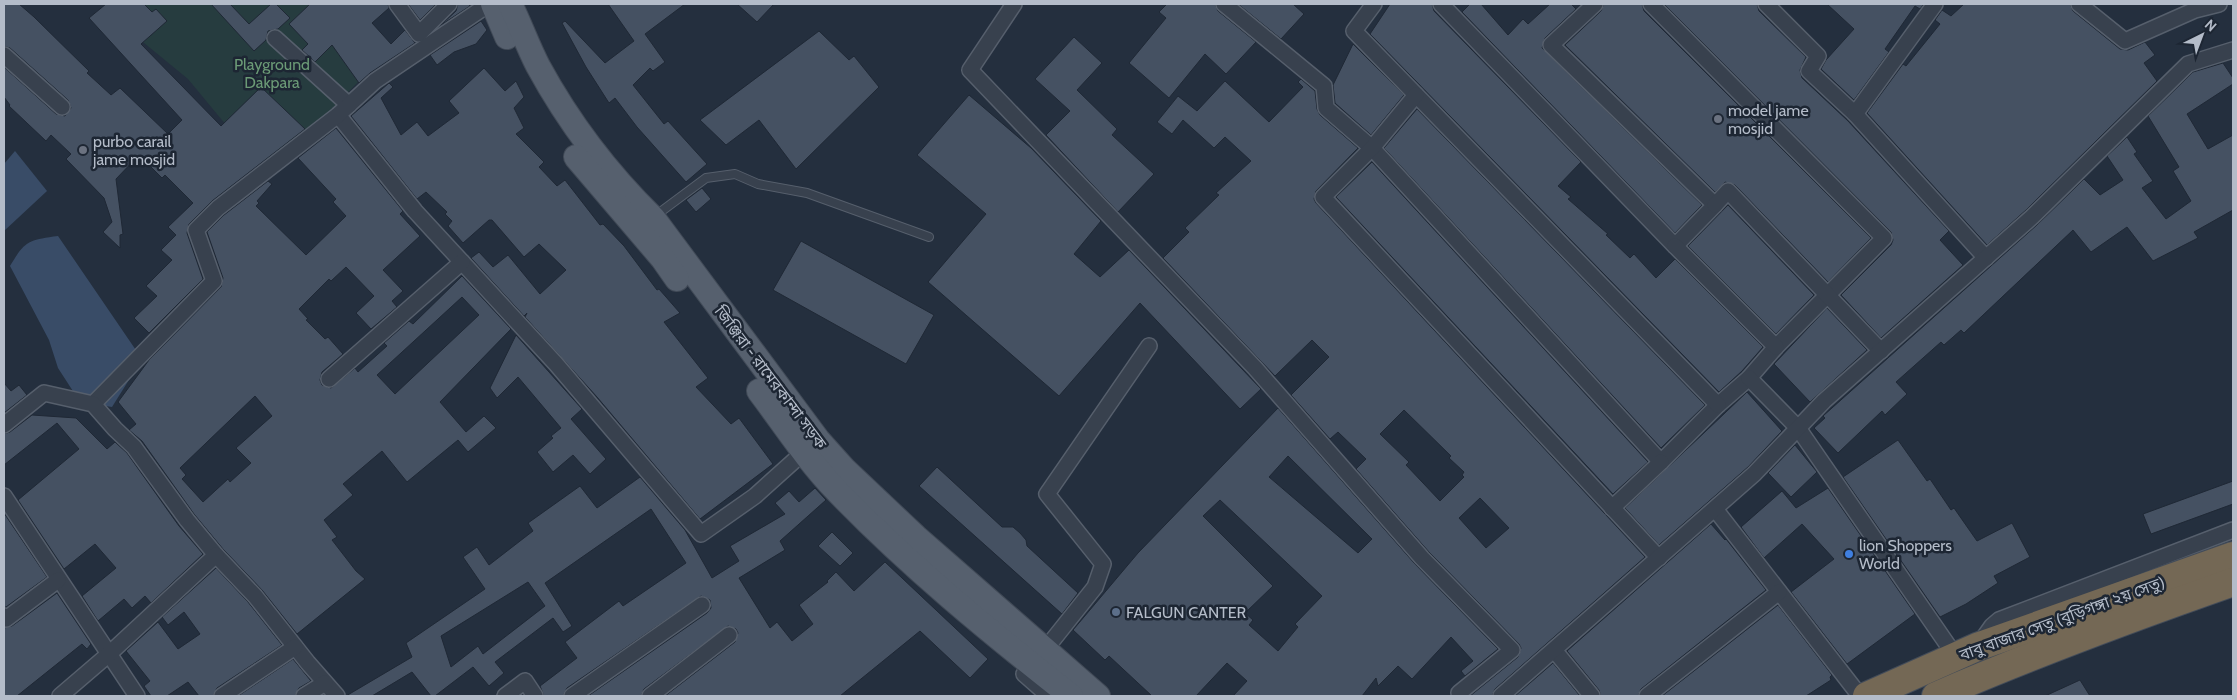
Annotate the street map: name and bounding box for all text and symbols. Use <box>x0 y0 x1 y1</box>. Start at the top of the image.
north arrow <box>2177 10 2227 60</box>
text: N <box>2201 15 2220 35</box>
park label: Playground Dakpara <box>234 55 310 92</box>
place label: model jame mosjid <box>1728 101 1809 138</box>
marker: model jame mosjid <box>1712 113 1724 125</box>
place label: purbo carail jame mosjid <box>92 132 175 169</box>
marker: purbo carail jame mosjid <box>77 144 89 156</box>
street label: জিঞ্জিরা - রামেরকান্দা সড়ক <box>710 301 831 453</box>
place label: lion Shoppers World <box>1859 536 1952 573</box>
marker: lion Shoppers World <box>1843 548 1855 560</box>
street label: বাবু বাজার সেতু (বুড়িগঙ্গা ২য় সেতু) <box>1956 572 2167 665</box>
place label: FALGUN CANTER <box>1126 603 1247 622</box>
marker: FALGUN CANTER <box>1110 606 1122 618</box>

